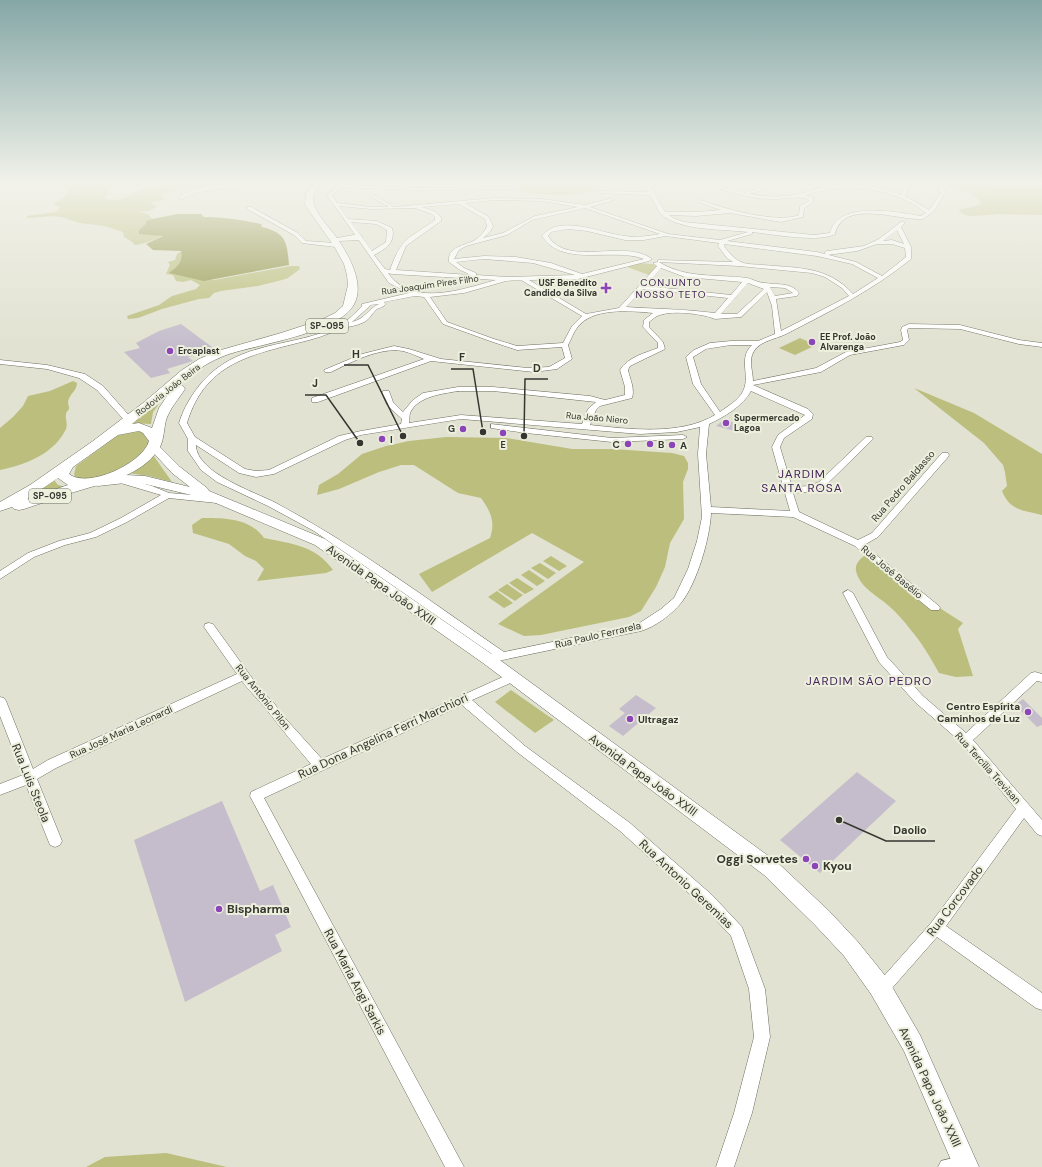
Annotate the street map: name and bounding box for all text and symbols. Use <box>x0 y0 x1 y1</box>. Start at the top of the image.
street label: Rua Joaquim Pires Filho <box>381 272 479 298</box>
district label: CONJUNTO NOSSO TETO <box>636 276 706 301</box>
place label: USF Benedito Candido da Silva <box>524 277 598 299</box>
marker: USF Benedito Candido da Silva <box>600 282 612 294</box>
road number: SP-095 <box>306 319 348 333</box>
place label: EE Prof. João Alvarenga <box>820 331 876 353</box>
marker: EE Prof. João Alvarenga <box>807 337 817 347</box>
callout: H <box>344 342 368 365</box>
place label: Ercaplast <box>178 345 220 357</box>
marker: Ercaplast <box>165 346 175 356</box>
callout: F <box>451 346 473 369</box>
text: H <box>352 347 360 361</box>
text: F <box>459 350 465 364</box>
callout: D <box>525 356 548 379</box>
street label: Rodovia João Beira <box>133 361 203 419</box>
text: D <box>533 361 541 375</box>
callout: J <box>305 372 326 395</box>
text: J <box>312 376 318 390</box>
street label: Rua João Niero <box>565 409 629 427</box>
place label: Supermercado Lagoa <box>734 412 800 434</box>
marker: Supermercado Lagoa <box>721 418 731 428</box>
place label: G <box>448 423 455 435</box>
marker: G <box>458 424 468 434</box>
marker: E <box>498 428 508 438</box>
place label: I <box>390 433 393 446</box>
marker: I <box>377 434 387 444</box>
place label: C <box>613 438 620 451</box>
place label: B <box>658 438 664 451</box>
place label: E <box>500 439 506 451</box>
marker: C <box>623 439 633 449</box>
marker: B <box>645 439 655 449</box>
place label: A <box>680 439 687 452</box>
marker: A <box>667 440 677 450</box>
street label: Rua Pedro Baldasso <box>868 447 938 524</box>
district label: JARDIM SANTA ROSA <box>761 466 843 496</box>
road number: SP-095 <box>29 489 71 503</box>
street label: Avenida Papa João XXIII <box>323 541 439 629</box>
street label: Rua José Basélio <box>858 542 926 602</box>
street label: Rua Paulo Ferrarela <box>554 619 642 651</box>
street label: Rua Antônio Pilon <box>233 662 294 733</box>
district label: JARDIM SÃO PEDRO <box>806 673 932 689</box>
street label: Rua Dona Angelina Ferri Marchiori <box>295 689 471 783</box>
place label: Centro Espírita Caminhos de Luz <box>937 700 1020 725</box>
street label: Rua José Maria Leonardi <box>67 702 175 762</box>
marker: Centro Espírita Caminhos de Luz <box>1023 707 1033 717</box>
place label: Ultragaz <box>638 713 679 726</box>
marker: Ultragaz <box>625 714 635 724</box>
street label: Rua Tercília Trevisan <box>952 729 1024 807</box>
street label: Avenida Papa João XXIII <box>586 730 700 820</box>
street label: Rua Luis Steola <box>8 741 54 825</box>
callout: Daolio <box>886 818 935 841</box>
text: Daolio <box>893 823 927 837</box>
street label: Rua Antonio Geremias <box>635 836 737 932</box>
place label: Oggi Sorvetes <box>716 851 798 867</box>
marker: Oggi Sorvetes <box>801 854 811 864</box>
place label: Kyou <box>823 858 852 874</box>
marker: Kyou <box>810 861 820 871</box>
street label: Rua Corcovado <box>923 862 987 940</box>
place label: Bispharma <box>227 901 290 917</box>
marker: Bispharma <box>214 904 224 914</box>
street label: Rua Maria Angi Sarkis <box>320 926 390 1038</box>
street label: Avenida Papa João XXIII <box>895 1024 965 1150</box>

